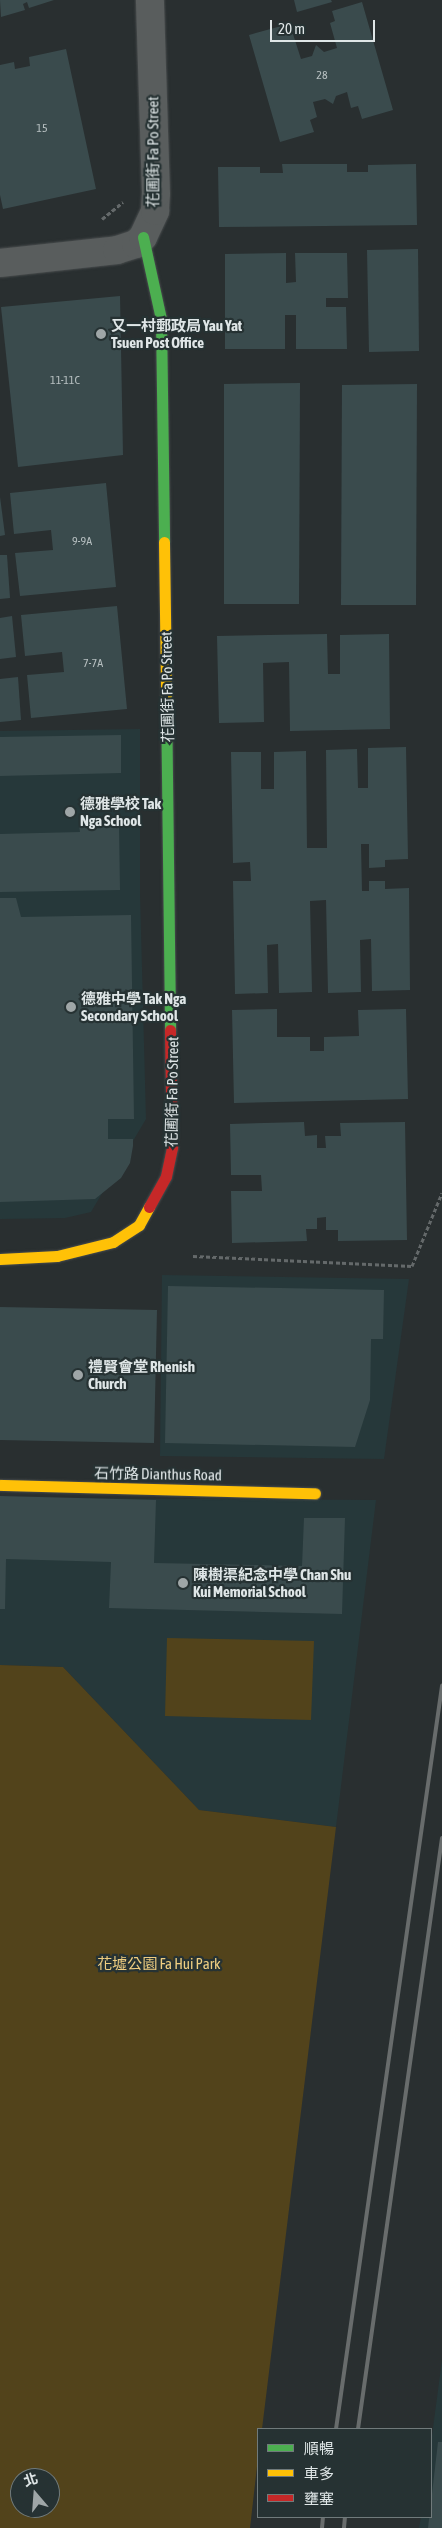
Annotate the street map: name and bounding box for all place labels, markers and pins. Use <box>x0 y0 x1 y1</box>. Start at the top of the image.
place label: 又一村郵政局 Yau Yat Tsuen Post Office <box>111 316 242 351</box>
marker: 又一村郵政局 Yau Yat Tsuen Post Office <box>95 328 107 340</box>
place label: 德雅學校 Tak Nga School <box>80 794 161 829</box>
marker: 德雅學校 Tak Nga School <box>64 806 76 818</box>
place label: 德雅中學 Tak Nga Secondary School <box>81 989 186 1024</box>
marker: 德雅中學 Tak Nga Secondary School <box>65 1001 77 1013</box>
place label: 禮賢會堂 Rhenish Church <box>88 1357 195 1392</box>
marker: 禮賢會堂 Rhenish Church <box>72 1369 84 1381</box>
place label: 陳樹渠紀念中學 Chan Shu Kui Memorial School <box>193 1565 351 1600</box>
marker: 陳樹渠紀念中學 Chan Shu Kui Memorial School <box>177 1577 189 1589</box>

